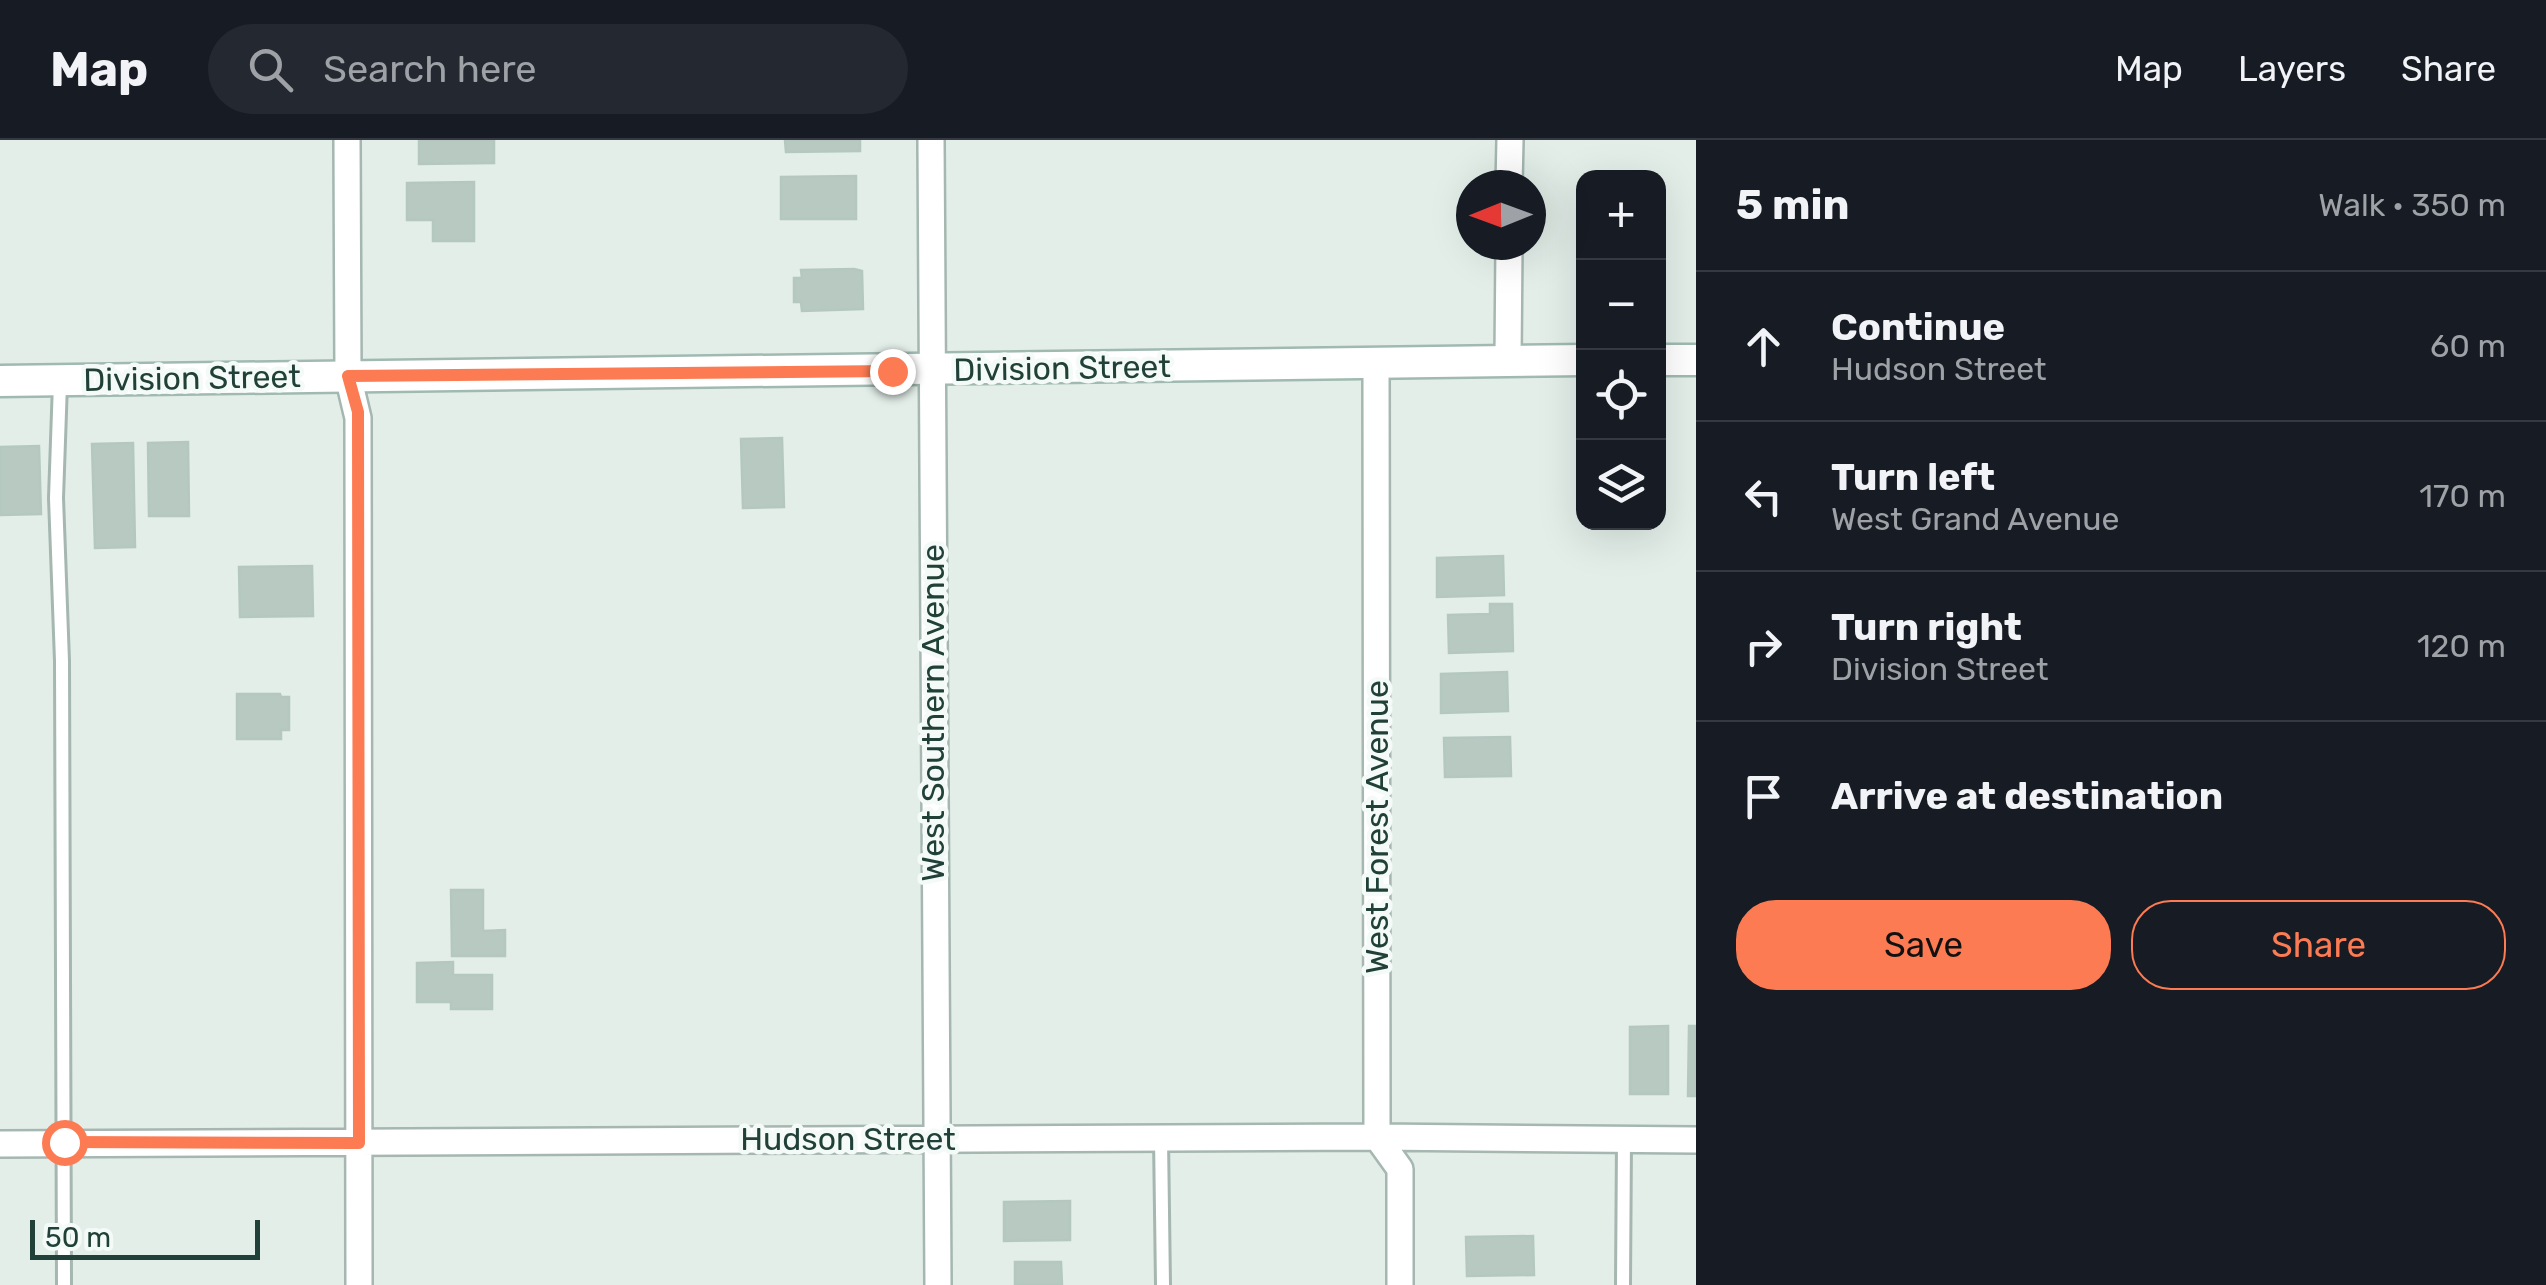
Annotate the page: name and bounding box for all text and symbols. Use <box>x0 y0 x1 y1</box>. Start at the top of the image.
search box <box>208 24 908 114</box>
text: Map <box>50 41 148 98</box>
icon: search <box>243 42 298 97</box>
text: Search here <box>323 46 537 92</box>
text: Map <box>2115 48 2183 90</box>
text: Layers <box>2238 48 2346 90</box>
text: Share <box>2401 48 2496 90</box>
north arrow <box>1456 170 1546 260</box>
map controls <box>1576 170 1666 530</box>
button: + <box>1576 170 1666 260</box>
text: 5 min <box>1736 180 1850 230</box>
text: Walk · 350 m <box>2318 186 2506 224</box>
button: − <box>1576 260 1666 350</box>
text: Continue <box>1831 304 2005 350</box>
icon: ahead <box>1736 319 1791 374</box>
text: 60 m <box>2430 327 2506 365</box>
street label: Division Street <box>953 347 1171 389</box>
route end <box>870 349 916 395</box>
button: locate <box>1576 350 1666 440</box>
text: Hudson Street <box>1831 350 2047 388</box>
street label: Division Street <box>83 357 301 399</box>
button: layers <box>1576 440 1666 530</box>
text: Turn left <box>1831 454 1995 500</box>
icon: left <box>1736 469 1791 524</box>
text: 170 m <box>2419 477 2506 515</box>
text: West Grand Avenue <box>1831 500 2119 538</box>
street label: West Southern Avenue <box>914 544 952 882</box>
text: Turn right <box>1831 604 2022 650</box>
icon: right <box>1736 619 1791 674</box>
text: 120 m <box>2417 627 2506 665</box>
text: Division Street <box>1831 650 2048 688</box>
street label: West Forest Avenue <box>1358 680 1396 974</box>
icon: arrive <box>1736 769 1791 824</box>
text: Arrive at destination <box>1831 773 2223 819</box>
button: Save <box>1736 900 2111 990</box>
button: Share <box>2131 900 2506 990</box>
route start <box>42 1120 88 1166</box>
street label: Hudson Street <box>740 1120 956 1158</box>
scale bar <box>30 1215 260 1260</box>
text: 50 m <box>45 1221 111 1254</box>

